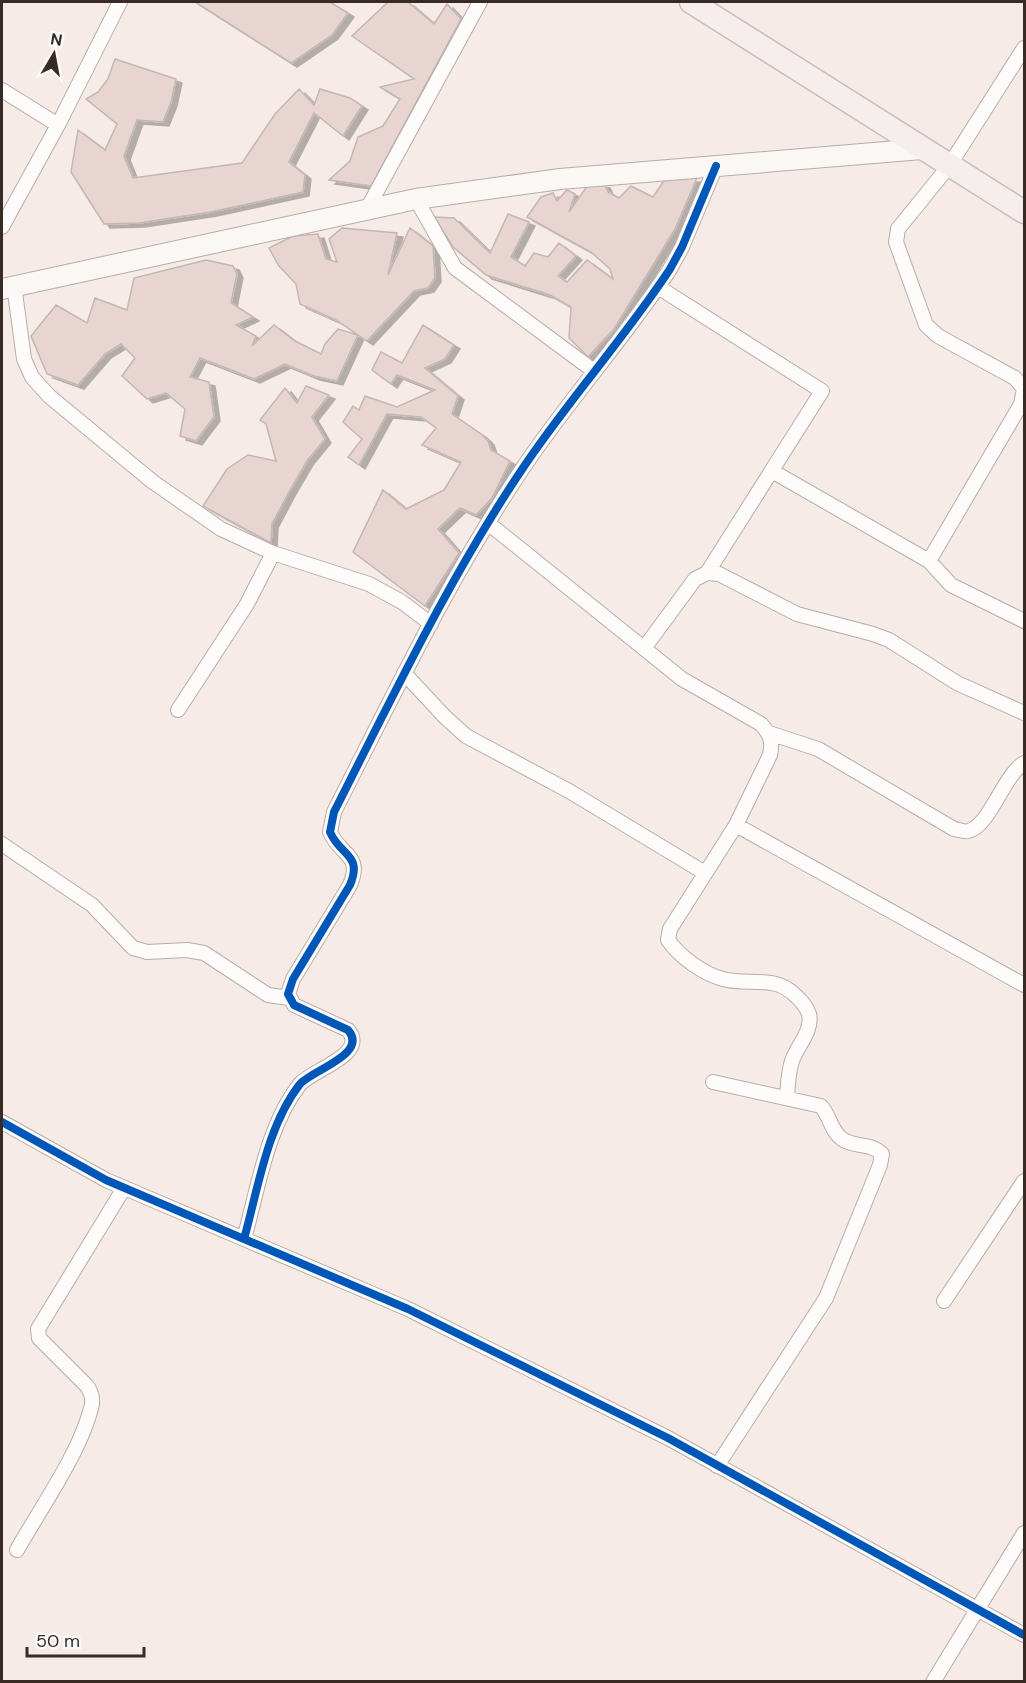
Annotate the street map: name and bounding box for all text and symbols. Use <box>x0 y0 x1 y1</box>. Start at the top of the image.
north arrow <box>24 24 84 84</box>
text: N <box>49 28 64 51</box>
scale bar <box>27 1620 144 1658</box>
text: 50 m <box>36 1629 80 1653</box>

